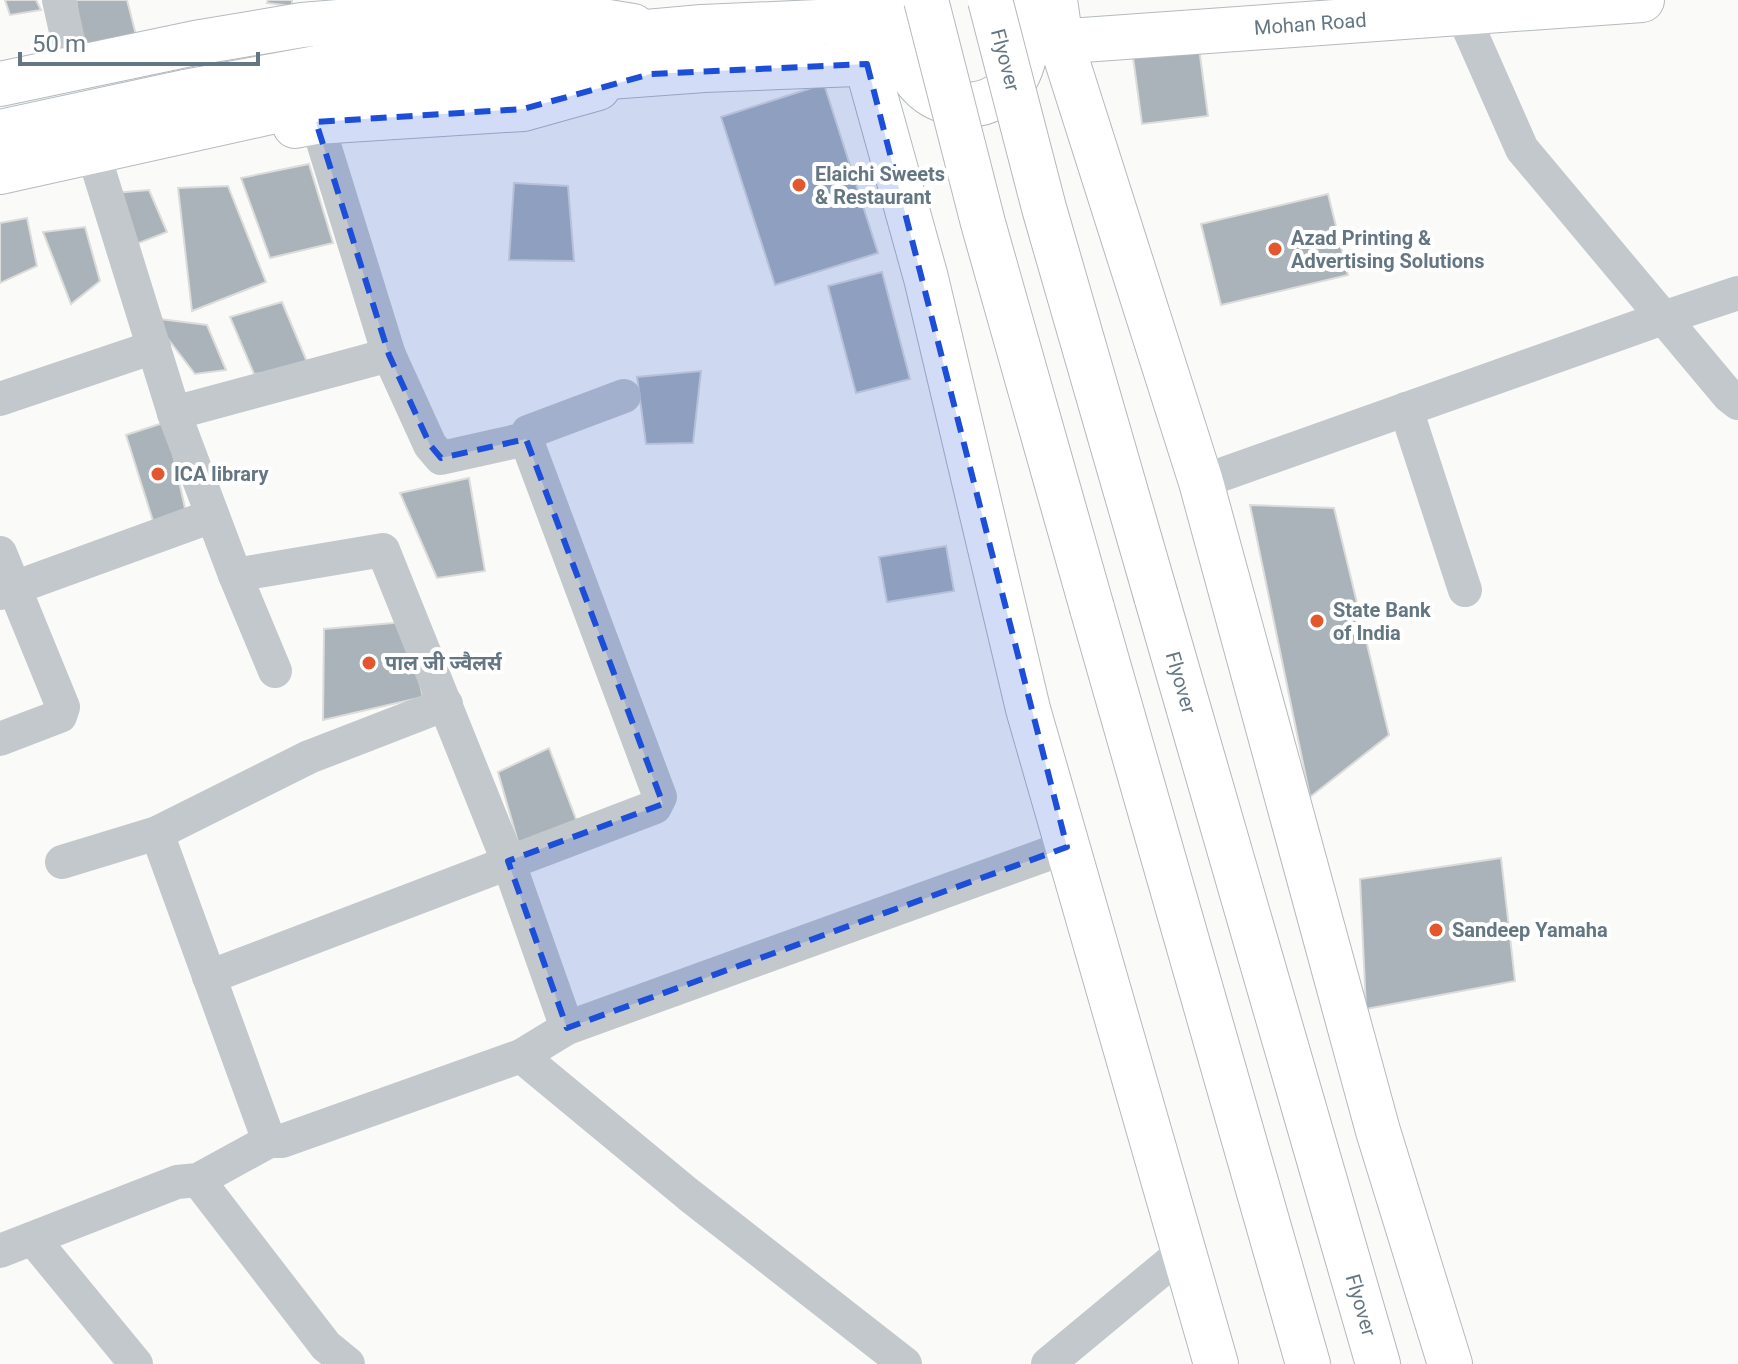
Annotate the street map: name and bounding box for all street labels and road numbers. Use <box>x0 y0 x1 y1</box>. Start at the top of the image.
street label: Mohan Road <box>1253 8 1367 40</box>
street label: Flyover <box>986 26 1025 94</box>
street label: Flyover <box>1161 649 1201 716</box>
street label: Flyover <box>1341 1271 1381 1339</box>

